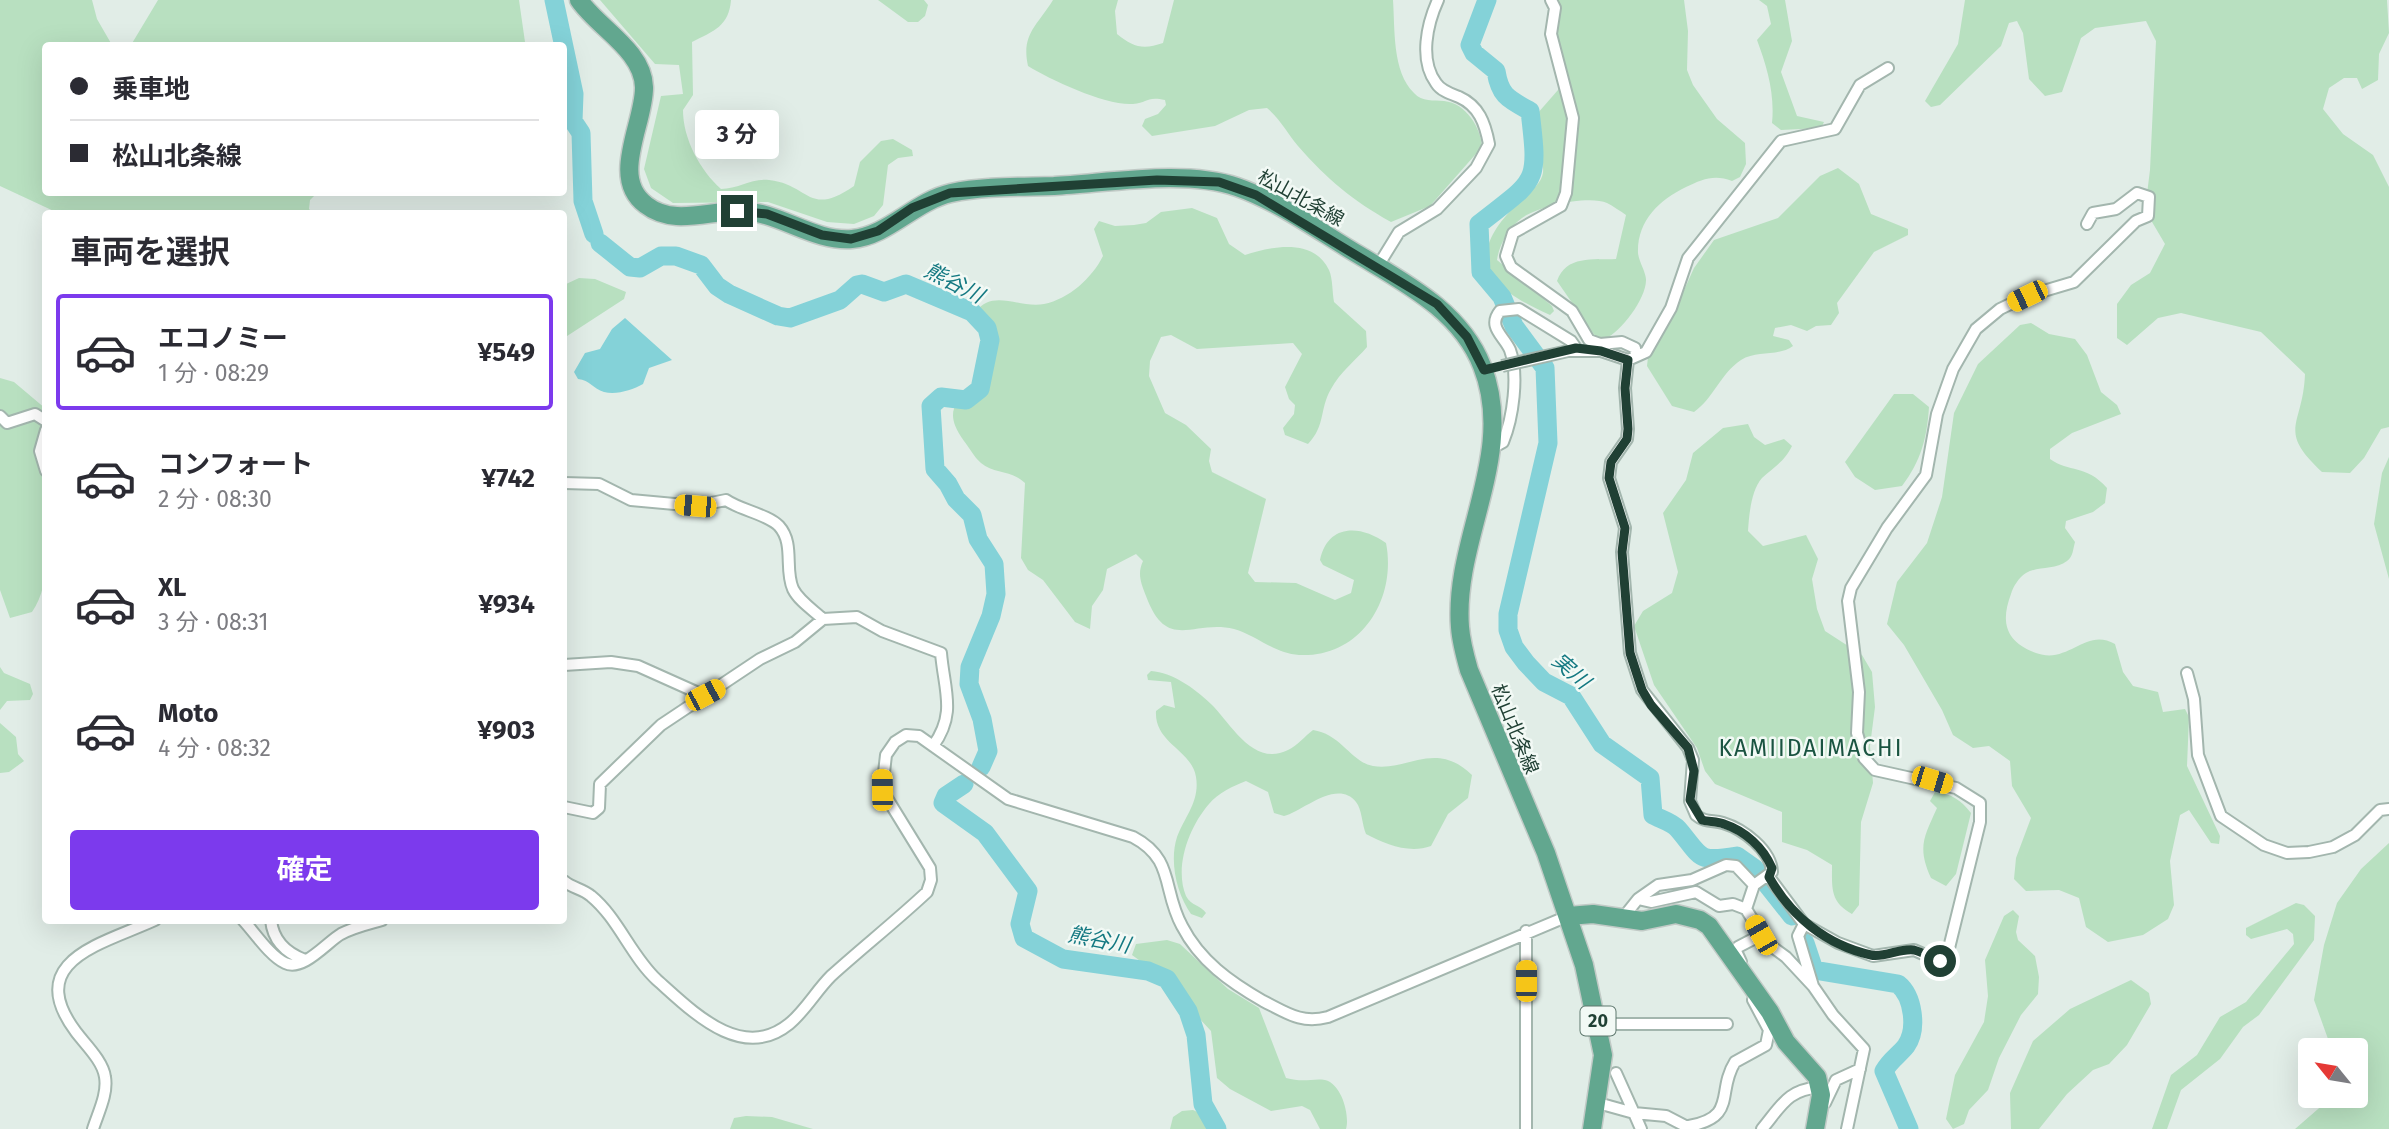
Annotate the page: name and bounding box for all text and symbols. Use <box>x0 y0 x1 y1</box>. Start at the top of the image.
text: 乗車地 <box>112 74 190 105</box>
callout: 3 分 <box>695 110 779 158</box>
text: 3 分 <box>717 120 757 148</box>
text: 松山北条線 <box>112 141 242 172</box>
street label: 松山北条線 <box>1254 165 1348 231</box>
route end <box>721 195 753 227</box>
text: 車両を選択 <box>70 233 230 271</box>
water label: 熊谷川 <box>920 257 990 310</box>
car <box>2004 277 2051 315</box>
icon: car <box>74 321 137 384</box>
text: エコノミー <box>158 323 288 354</box>
text: ¥549 <box>478 337 535 368</box>
text: 1 分 · 08:29 <box>158 359 269 387</box>
icon: car <box>74 447 137 510</box>
text: コンフォート <box>158 449 313 480</box>
text: ¥742 <box>481 463 535 494</box>
text: 2 分 · 08:30 <box>158 485 272 513</box>
car <box>674 494 717 518</box>
text: XL <box>158 572 186 603</box>
icon: car <box>74 573 137 636</box>
text: ¥934 <box>478 589 535 620</box>
text: 3 分 · 08:31 <box>158 608 268 636</box>
water label: 実川 <box>1547 647 1597 696</box>
car <box>682 676 729 714</box>
street label: 松山北条線 <box>1487 681 1543 777</box>
text: Moto <box>158 698 218 729</box>
icon: car <box>74 699 137 762</box>
text: ¥903 <box>478 715 535 746</box>
text: 4 分 · 08:32 <box>158 734 271 762</box>
district label: KAMIIDAIMACHI <box>1719 734 1903 762</box>
car <box>1909 764 1956 796</box>
car <box>872 769 893 811</box>
button: 確定 <box>70 830 539 910</box>
car <box>1742 912 1781 958</box>
water label: 熊谷川 <box>1066 921 1134 959</box>
route start <box>1924 945 1956 977</box>
car <box>1516 960 1537 1002</box>
road number: 20 <box>1580 1006 1616 1036</box>
north arrow <box>2298 1038 2368 1108</box>
map controls <box>2298 1038 2368 1108</box>

